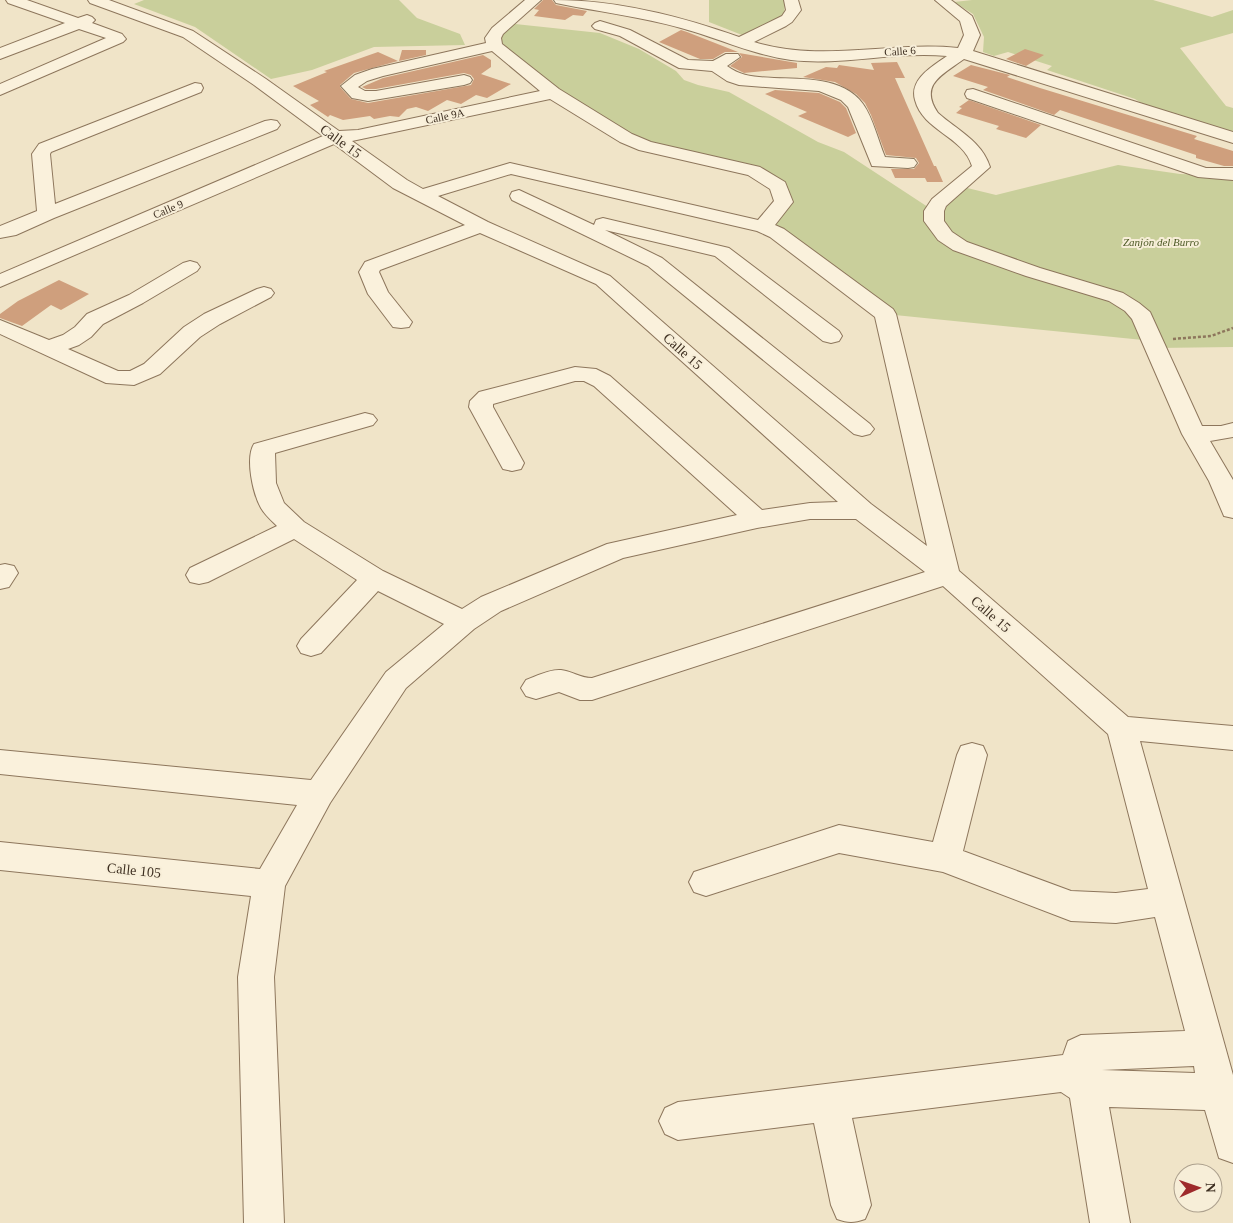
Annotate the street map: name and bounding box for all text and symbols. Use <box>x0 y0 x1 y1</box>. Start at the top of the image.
street label: Calle 6 <box>884 44 917 58</box>
street label: Calle 9A <box>424 106 466 126</box>
street label: Calle 15 <box>317 122 364 161</box>
street label: Calle 9 <box>151 197 185 221</box>
park label: Zanjón del Burro <box>1123 236 1199 248</box>
street label: Calle 15 <box>660 330 705 373</box>
street label: Calle 15 <box>968 593 1013 635</box>
street label: Calle 105 <box>106 860 162 881</box>
north arrow <box>1173 1163 1223 1213</box>
text: N <box>1203 1182 1218 1193</box>

